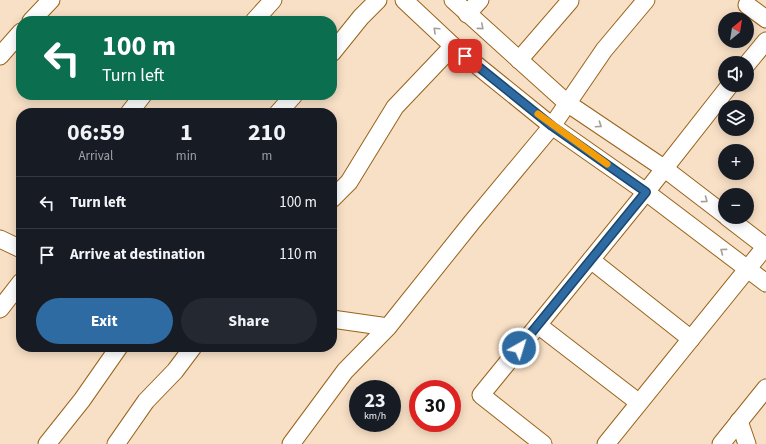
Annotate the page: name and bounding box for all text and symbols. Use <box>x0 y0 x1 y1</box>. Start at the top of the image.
north arrow <box>718 12 754 48</box>
map controls <box>718 12 754 224</box>
one-way arrow <box>476 22 484 30</box>
text: 100 m <box>102 26 176 66</box>
one-way arrow <box>433 28 440 35</box>
icon: left <box>36 32 88 84</box>
pin <box>448 39 482 73</box>
icon: arrive <box>454 45 476 67</box>
button: sound <box>718 56 754 92</box>
text: Turn left <box>102 63 164 88</box>
button: layers <box>718 100 754 136</box>
text: 06:59 <box>67 115 125 150</box>
text: 1 <box>180 115 193 150</box>
text: 210 <box>248 115 286 150</box>
one-way arrow <box>595 120 602 128</box>
button: + <box>718 144 754 180</box>
text: Arrival <box>78 147 113 165</box>
text: min <box>176 147 197 165</box>
text: m <box>262 147 272 165</box>
button: − <box>718 188 754 224</box>
icon: left <box>36 192 58 214</box>
text: Turn left <box>70 192 126 213</box>
text: 100 m <box>279 192 317 213</box>
one-way arrow <box>700 195 707 202</box>
icon: arrive <box>36 244 58 266</box>
text: Arrive at destination <box>70 244 205 265</box>
text: 110 m <box>279 244 317 265</box>
one-way arrow <box>721 249 728 256</box>
button: Exit <box>36 298 173 344</box>
button: Share <box>181 298 317 344</box>
position arrow <box>498 327 540 369</box>
speed limit sign: 30 <box>409 380 461 432</box>
text: 23 <box>364 387 386 415</box>
text: km/h <box>364 409 386 423</box>

